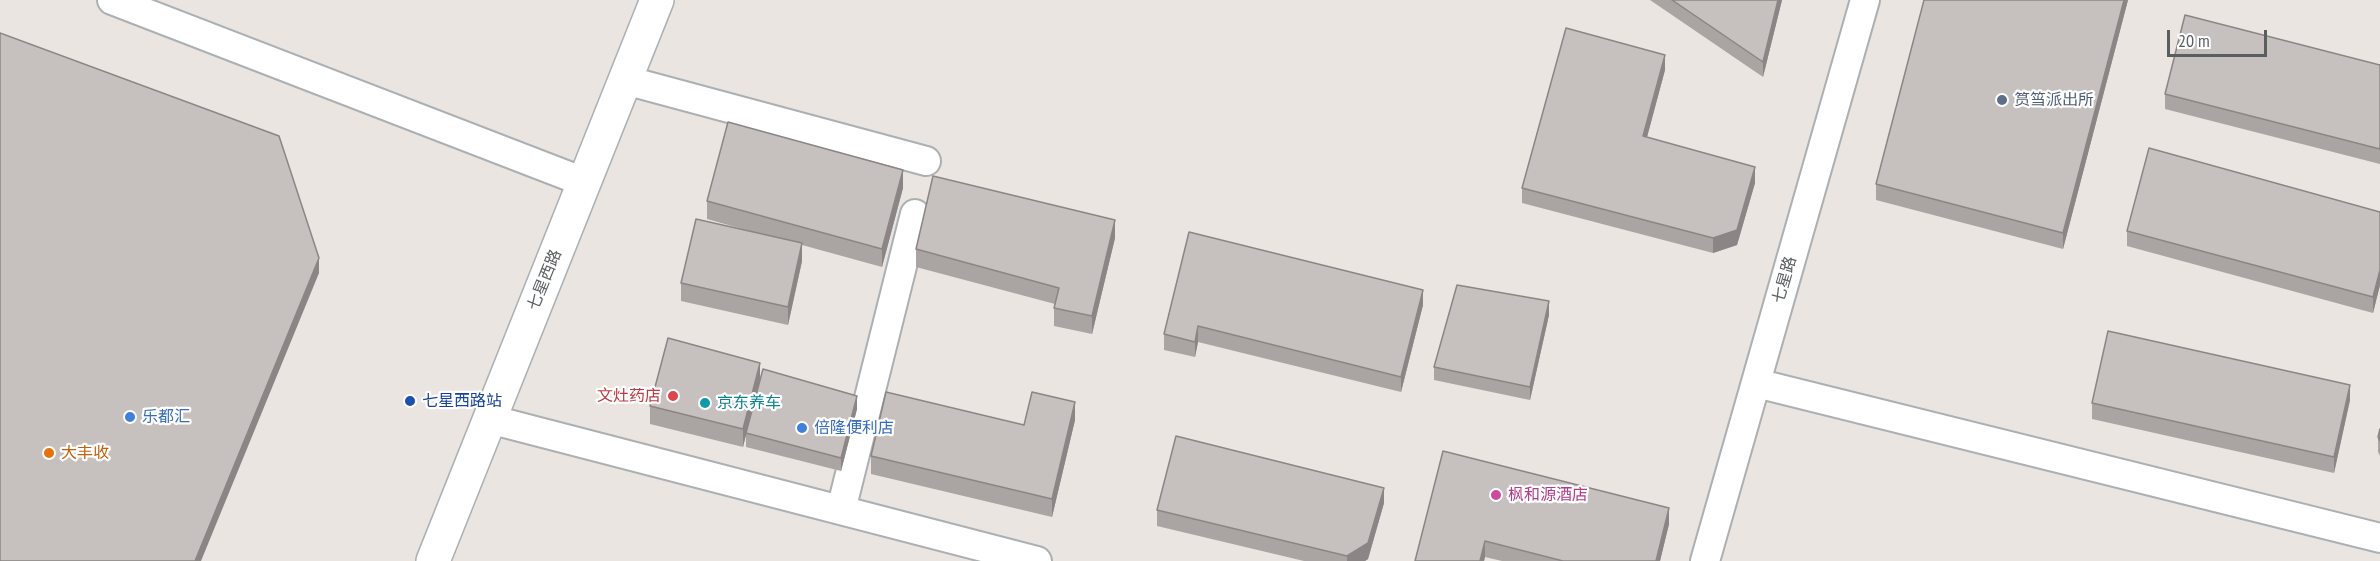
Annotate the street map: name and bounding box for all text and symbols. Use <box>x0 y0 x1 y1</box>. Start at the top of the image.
scale bar <box>2170 18 2270 56</box>
text: 20 m <box>2178 29 2210 52</box>
place label: 筼筜派出所 <box>2014 90 2094 110</box>
marker: 筼筜派出所 <box>1995 93 2009 107</box>
street label: 七星西路 <box>524 247 566 313</box>
street label: 七星路 <box>1769 254 1801 306</box>
place label: 文灶药店 <box>597 386 661 406</box>
marker: 文灶药店 <box>666 389 680 403</box>
place label: 七星西路站 <box>422 391 502 411</box>
place label: 京东养车 <box>717 393 781 413</box>
marker: 七星西路站 <box>403 394 417 408</box>
marker: 京东养车 <box>698 396 712 410</box>
place label: 乐都汇 <box>142 407 190 427</box>
marker: 乐都汇 <box>123 410 137 424</box>
place label: 倍隆便利店 <box>814 418 894 438</box>
marker: 倍隆便利店 <box>795 421 809 435</box>
place label: 大丰收 <box>61 443 109 463</box>
marker: 大丰收 <box>42 446 56 460</box>
place label: 枫和源酒店 <box>1508 485 1588 505</box>
marker: 枫和源酒店 <box>1489 488 1503 502</box>

